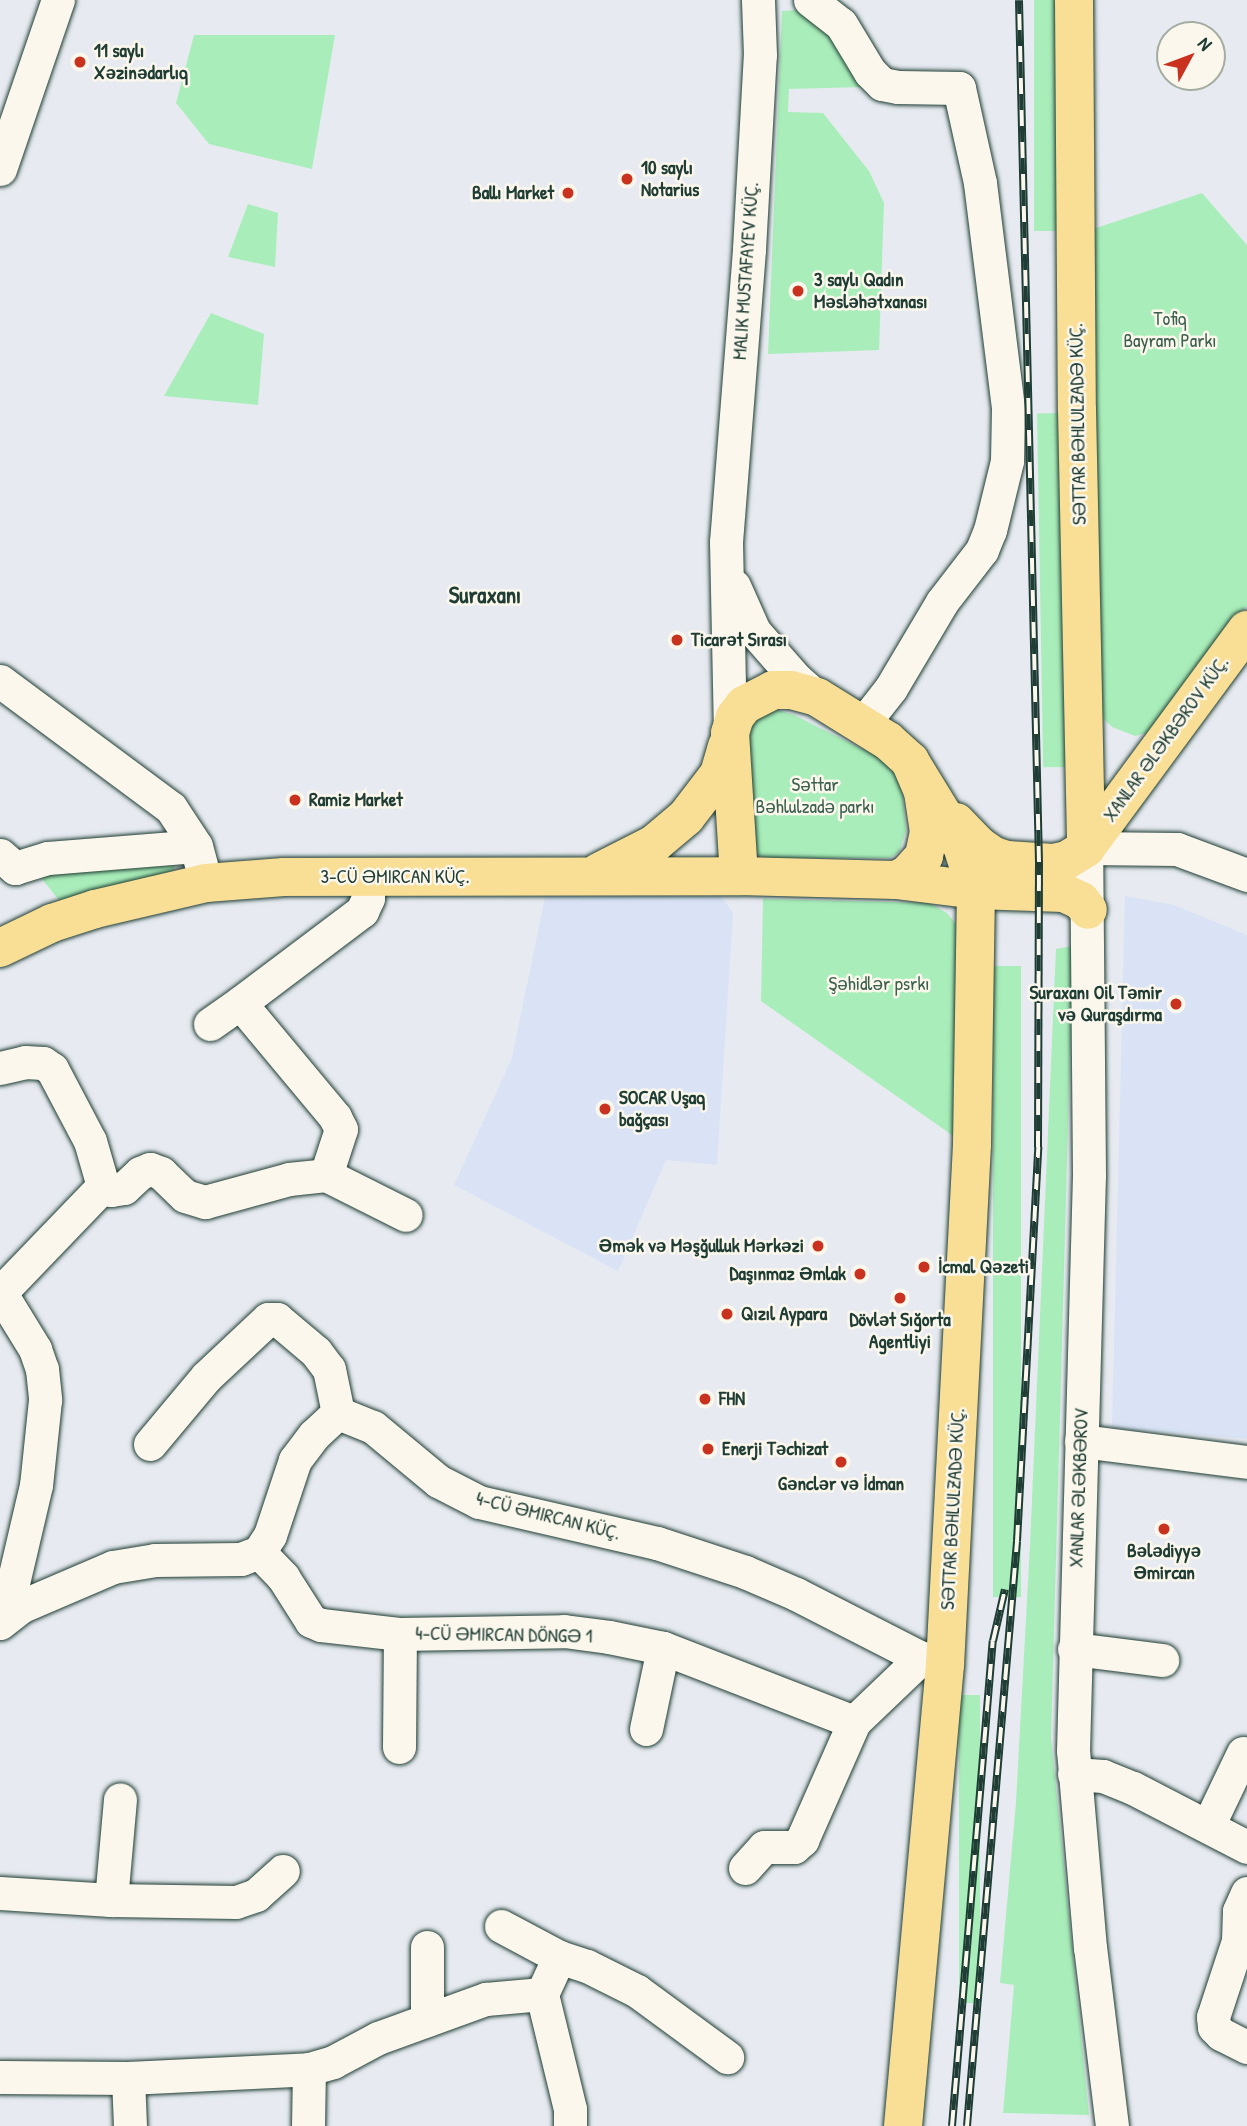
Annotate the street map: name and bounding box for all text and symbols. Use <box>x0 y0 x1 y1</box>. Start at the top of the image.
north arrow <box>1156 21 1226 91</box>
text: N <box>1192 31 1218 56</box>
place label: 11 saylı Xəzinədarlıq <box>94 40 188 84</box>
marker: 11 saylı Xəzinədarlıq <box>72 54 88 70</box>
place label: 10 saylı Notarius <box>641 157 699 201</box>
marker: 10 saylı Notarius <box>619 171 635 187</box>
street label: MALIK MUSTAFAYEV KÜÇ. <box>728 181 764 361</box>
place label: Ballı Market <box>472 182 554 204</box>
marker: Ballı Market <box>560 185 576 201</box>
place label: 3 saylı Qadın Məsləhətxanası <box>814 269 927 313</box>
marker: 3 saylı Qadın Məsləhətxanası <box>788 281 808 301</box>
park label: Tofiq Bayram Parkı <box>1123 308 1217 352</box>
street label: SƏTTAR BƏHLULZADƏ KÜÇ. <box>1065 323 1091 525</box>
district label: Suraxanı <box>449 581 521 609</box>
place label: Ticarət Sırası <box>691 629 787 651</box>
marker: Ticarət Sırası <box>669 632 685 648</box>
street label: XANLAR ƏLƏKBƏROV KÜÇ. <box>1098 652 1234 826</box>
park label: Səttar Bəhlulzadə parkı <box>756 774 874 818</box>
place label: Ramiz Market <box>309 789 403 811</box>
marker: Ramiz Market <box>287 792 303 808</box>
street label: 3-CÜ ƏMIRCAN KÜÇ. <box>320 866 470 888</box>
park label: Şəhidlər psrkı <box>828 973 930 995</box>
place label: Suraxanı Oil Təmir və Quraşdırma <box>1030 982 1162 1026</box>
marker: Suraxanı Oil Təmir və Quraşdırma <box>1168 996 1184 1012</box>
place label: SOCAR Uşaq bağçası <box>619 1087 705 1131</box>
marker: SOCAR Uşaq bağçası <box>597 1101 613 1117</box>
place label: Əmək və Məşğulluk Mərkəzi <box>599 1235 804 1257</box>
marker: Əmək və Məşğulluk Mərkəzi <box>810 1238 826 1254</box>
place label: İcmal Qəzeti <box>938 1256 1029 1278</box>
marker: İcmal Qəzeti <box>916 1259 932 1275</box>
place label: Daşınmaz Əmlak <box>729 1263 846 1285</box>
marker: Daşınmaz Əmlak <box>852 1266 868 1282</box>
marker: Dövlət Sığorta Agentliyi <box>892 1290 908 1306</box>
place label: Qızıl Aypara <box>741 1303 827 1325</box>
marker: Qızıl Aypara <box>719 1306 735 1322</box>
place label: Dövlət Sığorta Agentliyi <box>849 1309 951 1353</box>
place label: FHN <box>719 1388 745 1410</box>
marker: FHN <box>697 1391 713 1407</box>
street label: SƏTTAR BƏHLULZADƏ KÜÇ. <box>936 1408 970 1610</box>
street label: XANLAR ƏLƏKBƏROV <box>1065 1408 1093 1568</box>
place label: Enerji Təchizat <box>722 1438 828 1460</box>
marker: Enerji Təchizat <box>700 1441 716 1457</box>
marker: Gənclər və İdman <box>833 1454 849 1470</box>
place label: Gənclər və İdman <box>778 1473 904 1495</box>
street label: 4-CÜ ƏMIRCAN KÜÇ. <box>474 1487 622 1545</box>
marker: Bələdiyyə Əmircan <box>1156 1521 1172 1537</box>
place label: Bələdiyyə Əmircan <box>1127 1540 1201 1584</box>
street label: 4-CÜ ƏMIRCAN DÖNGƏ 1 <box>415 1622 593 1648</box>

